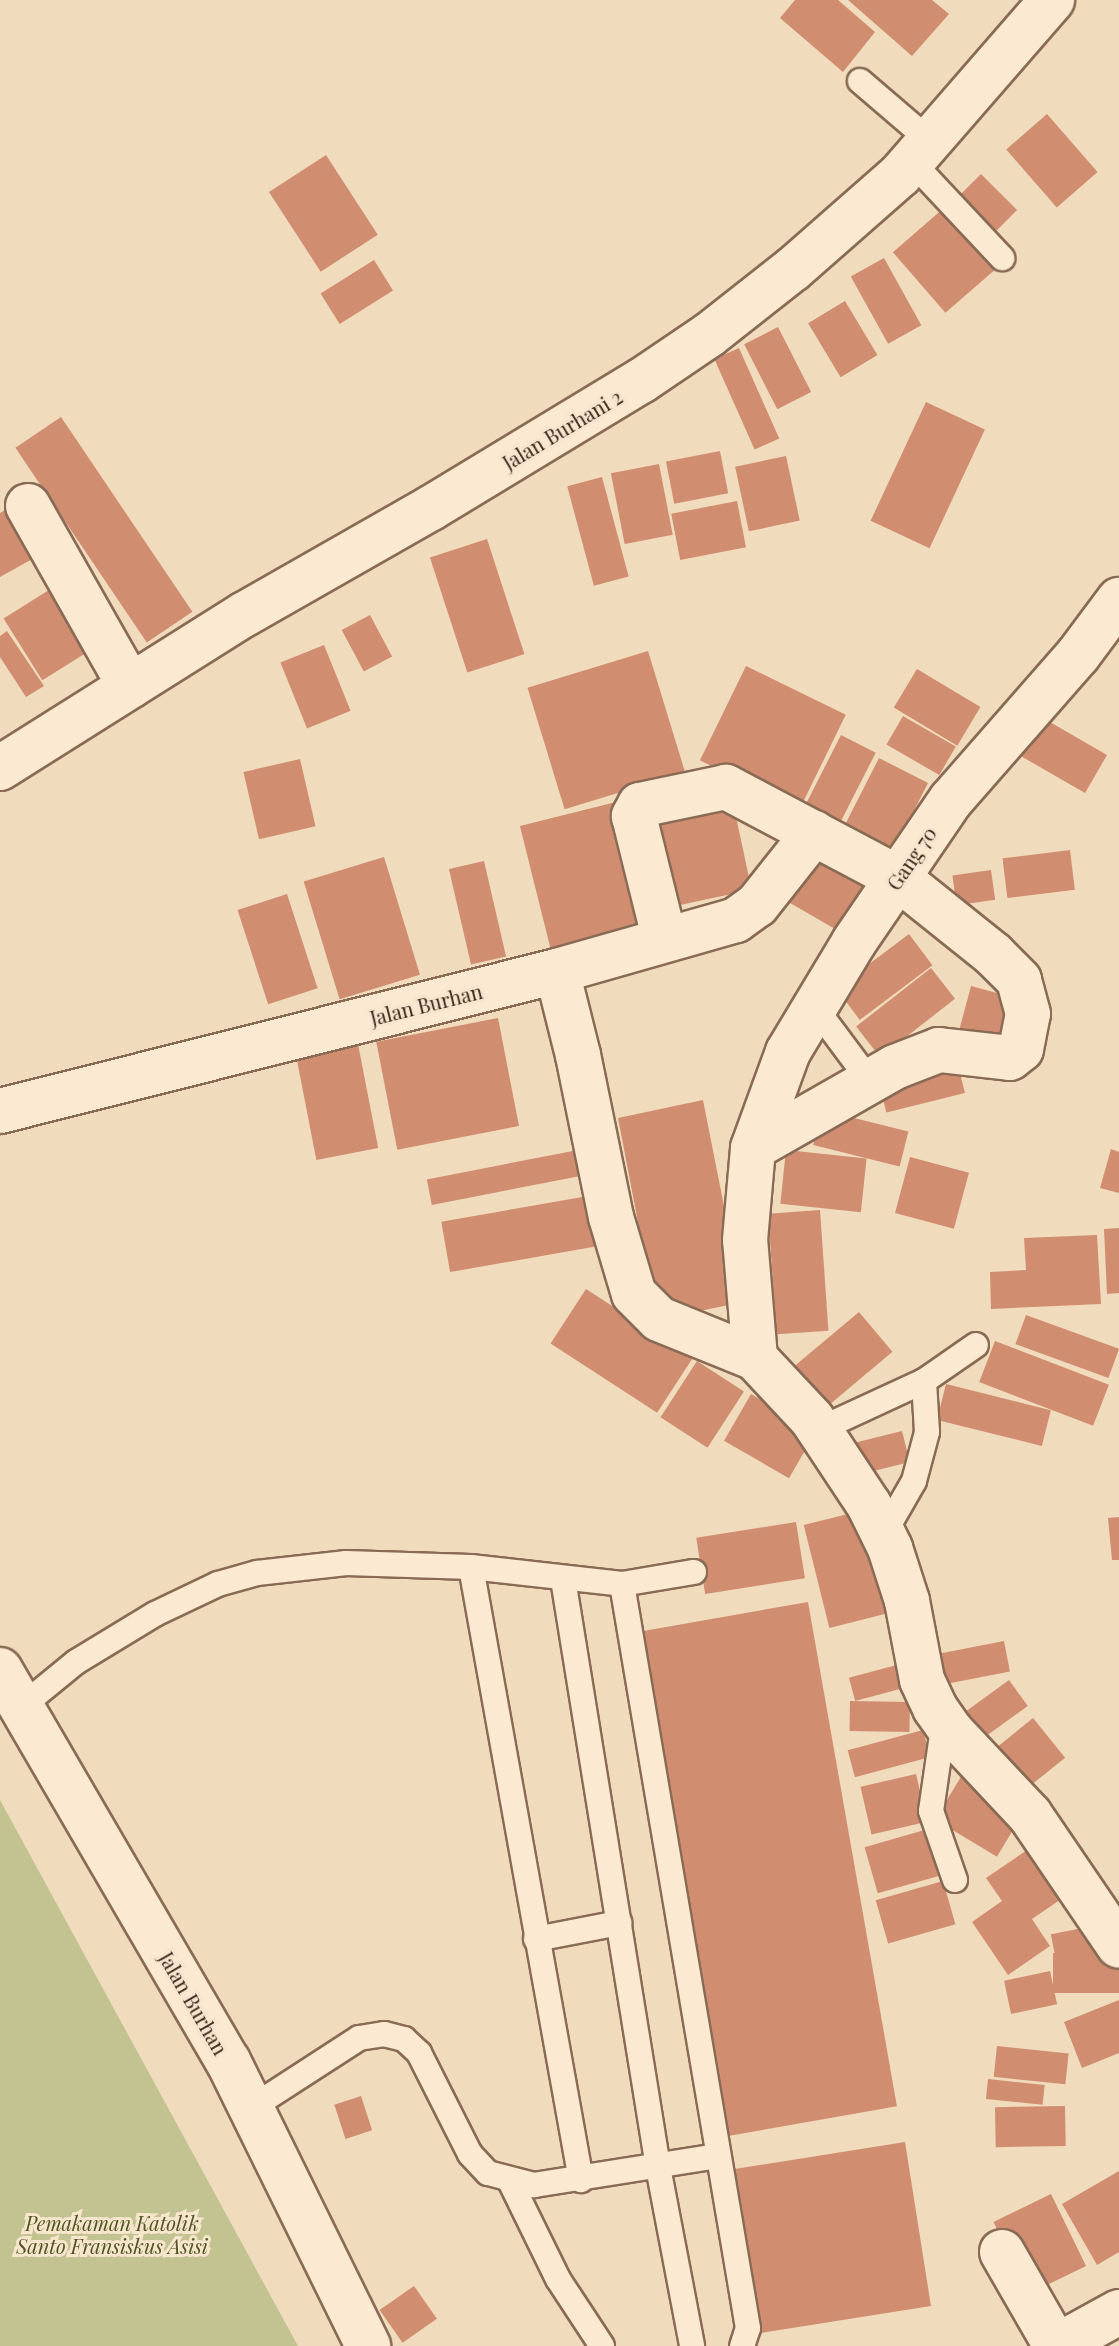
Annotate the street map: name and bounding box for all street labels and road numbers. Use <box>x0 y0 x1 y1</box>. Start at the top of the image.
street label: Jalan Burhani 2 <box>498 384 626 474</box>
street label: Gang 70 <box>881 822 941 894</box>
street label: Jalan Burhan <box>367 978 485 1030</box>
street label: Jalan Burhan <box>155 1947 233 2059</box>

